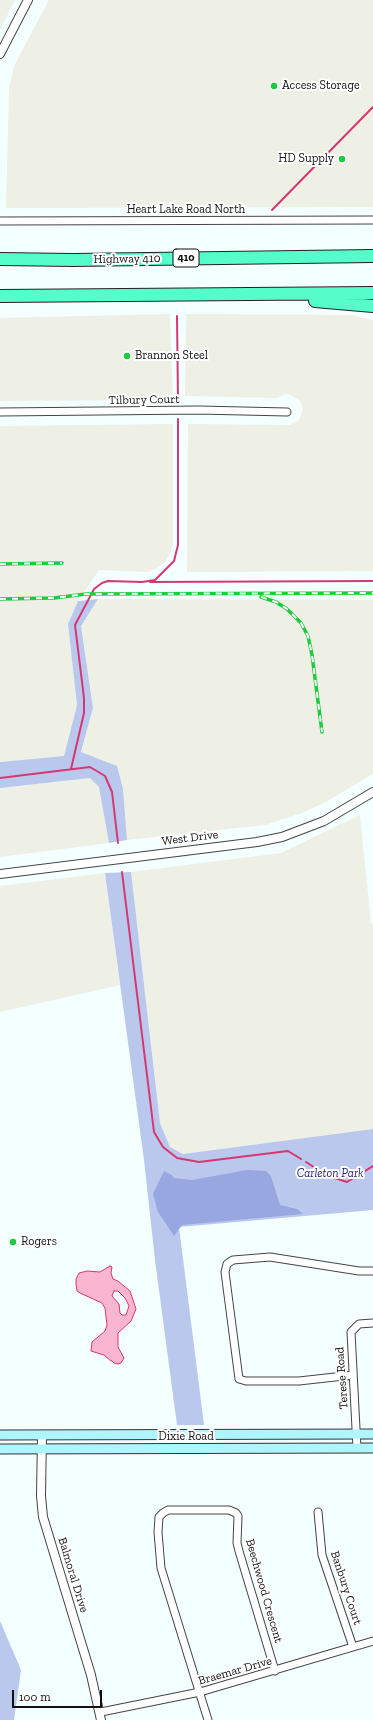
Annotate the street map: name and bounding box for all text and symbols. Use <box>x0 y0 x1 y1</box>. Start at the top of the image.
place label: Access Storage <box>282 79 360 93</box>
marker: Access Storage <box>269 81 279 91</box>
place label: HD Supply <box>278 152 334 166</box>
marker: HD Supply <box>337 154 347 164</box>
street label: Heart Lake Road North <box>127 203 245 217</box>
road number: 410 <box>173 249 199 267</box>
street label: Highway 410 <box>93 251 161 267</box>
place label: Brannon Steel <box>135 349 208 363</box>
marker: Brannon Steel <box>122 351 132 361</box>
street label: Tilbury Court <box>108 392 180 408</box>
street label: West Drive <box>161 827 219 849</box>
park label: Carleton Park <box>297 1167 363 1181</box>
place label: Rogers <box>21 1235 57 1249</box>
marker: Rogers <box>8 1237 18 1247</box>
street label: Terese Road <box>333 1346 351 1410</box>
street label: Dixie Road <box>158 1430 214 1444</box>
street label: Balmoral Drive <box>55 1536 91 1614</box>
street label: Beechwood Crescent <box>242 1537 286 1645</box>
street label: Banbury Court <box>327 1549 365 1627</box>
street label: Braemar Drive <box>197 1654 273 1688</box>
scale bar <box>14 1682 104 1708</box>
text: 100 m <box>19 1690 51 1704</box>

